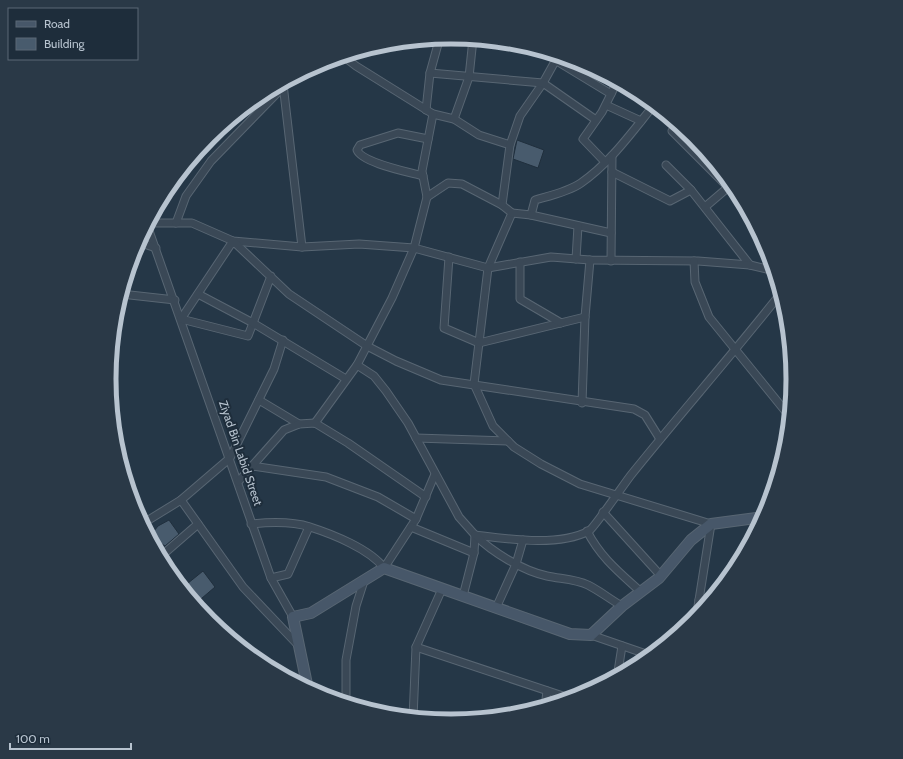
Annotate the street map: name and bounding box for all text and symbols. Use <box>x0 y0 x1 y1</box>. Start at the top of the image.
legend <box>8 8 138 60</box>
text: Road <box>44 16 70 31</box>
text: Building <box>44 36 86 51</box>
street label: Ziyad Bin Labid Street <box>216 398 266 508</box>
scale bar <box>10 725 131 751</box>
text: 100 m <box>16 731 50 746</box>

